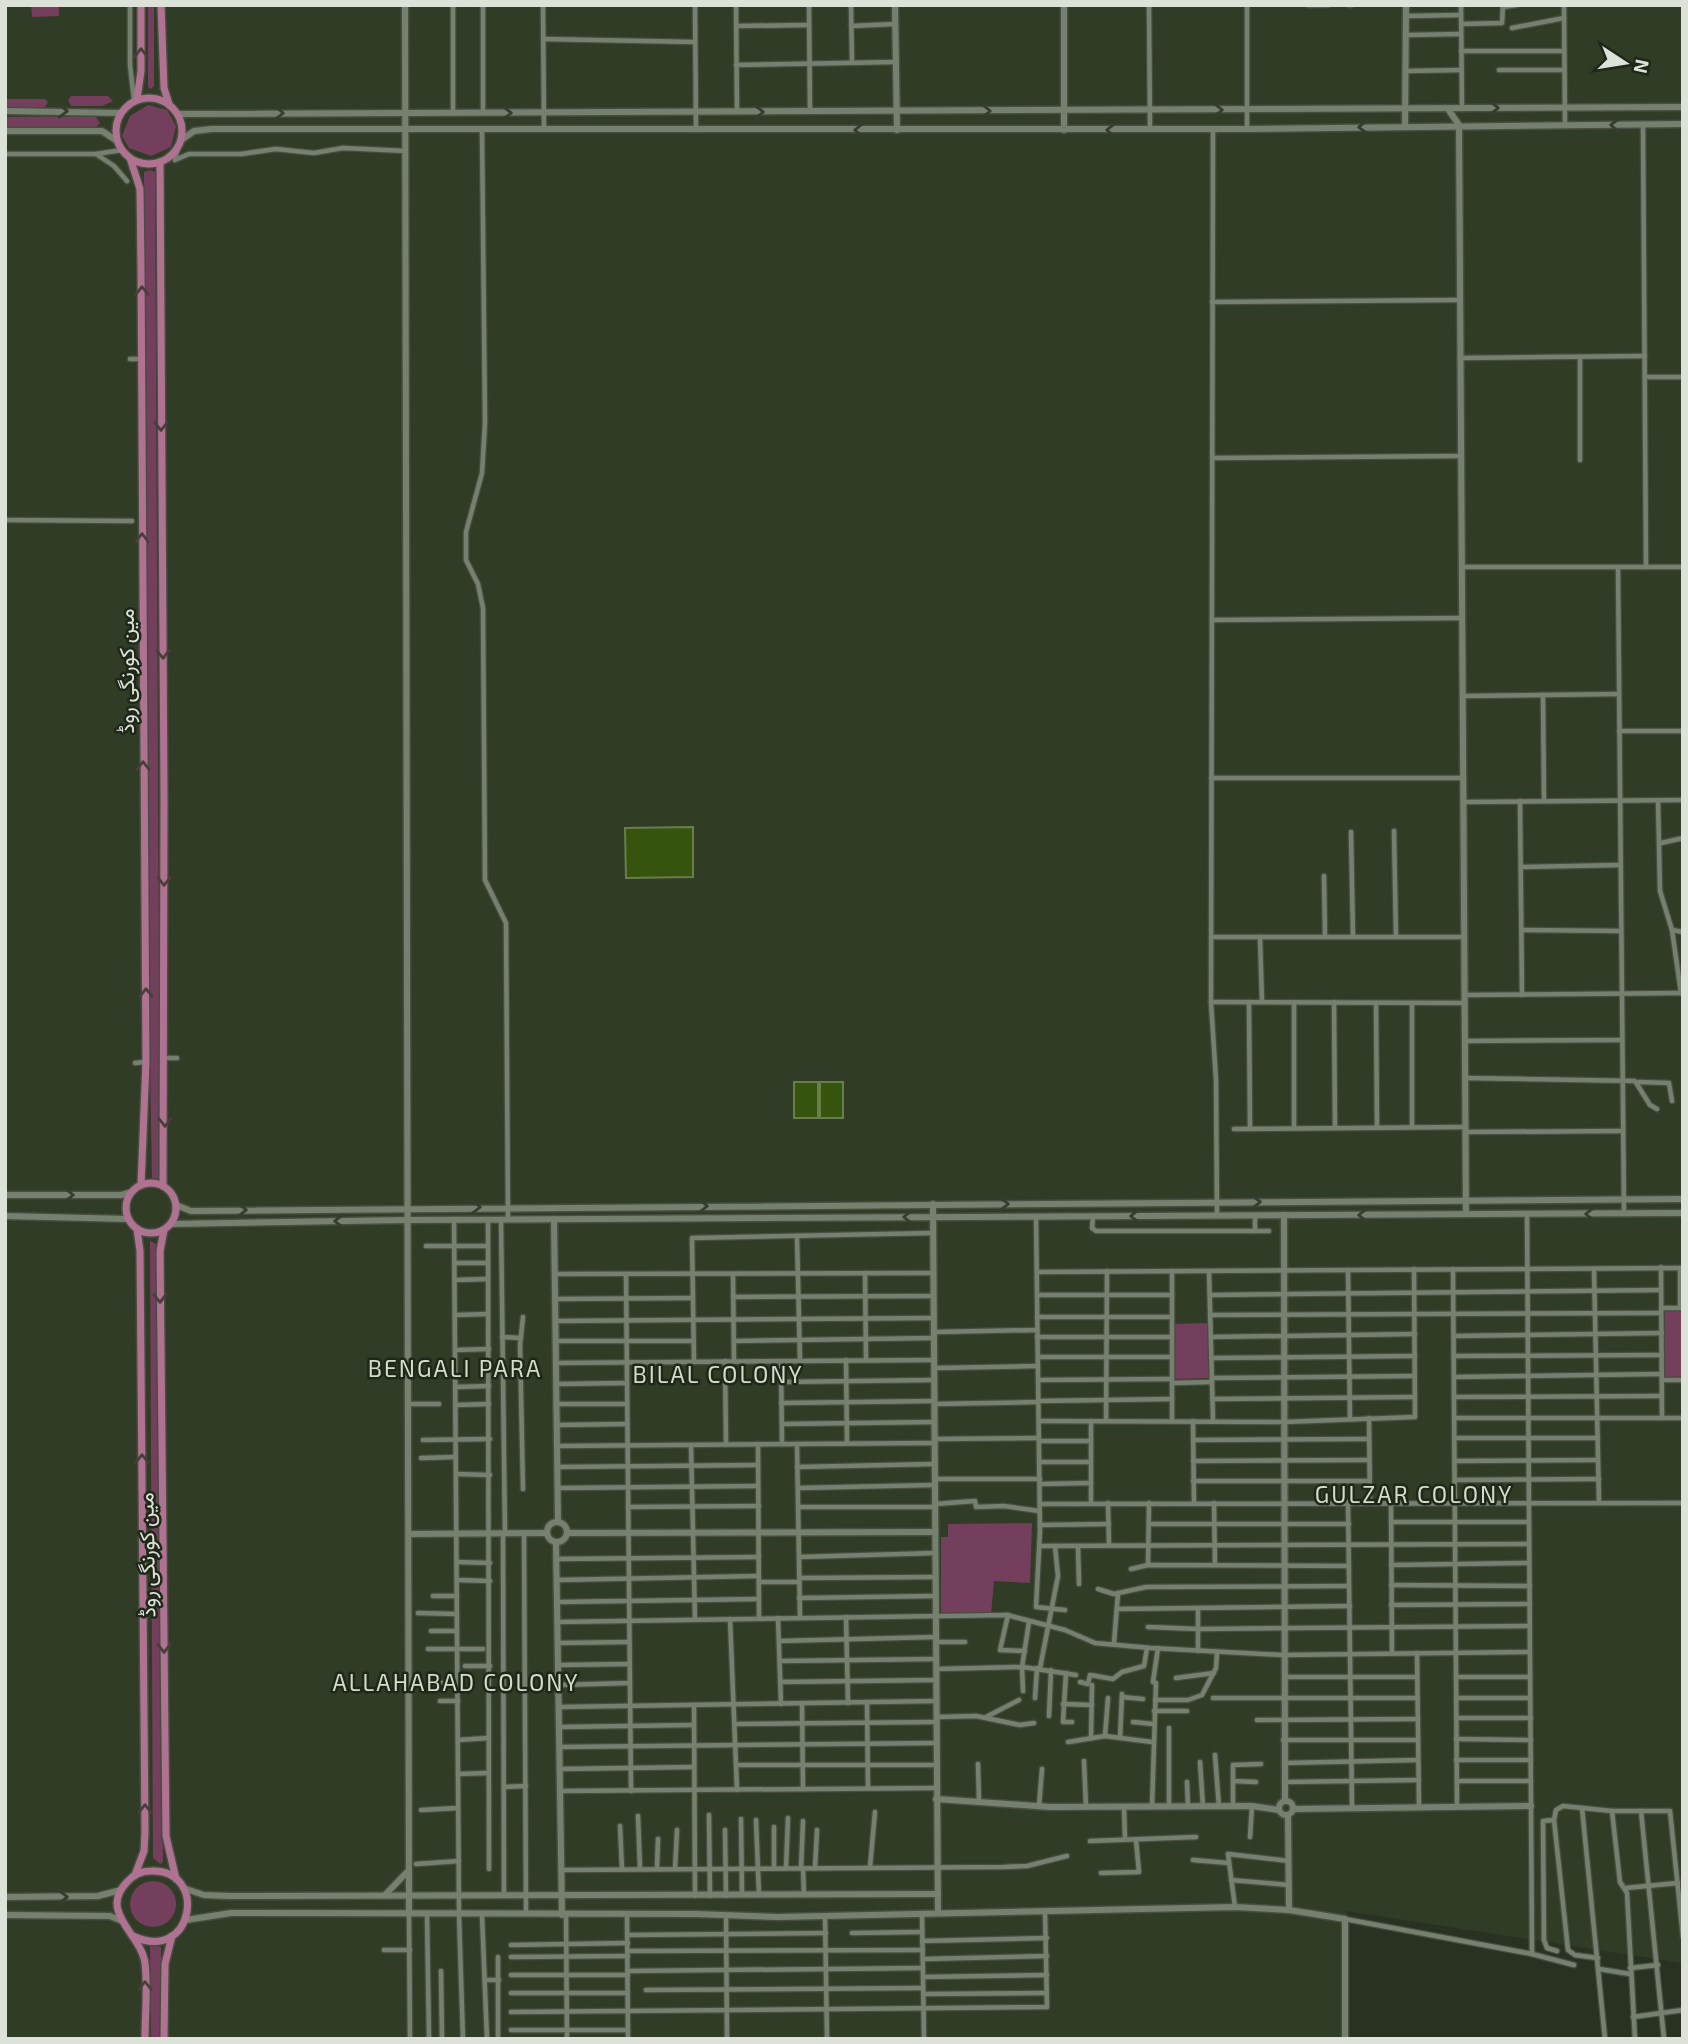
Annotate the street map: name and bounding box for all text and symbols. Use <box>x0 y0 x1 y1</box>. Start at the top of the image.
north arrow <box>1590 28 1660 98</box>
one-way arrow <box>133 47 149 57</box>
text: N <box>1629 58 1655 76</box>
one-way arrow <box>1489 100 1500 116</box>
one-way arrow <box>1213 102 1223 118</box>
one-way arrow <box>58 103 69 119</box>
one-way arrow <box>982 103 992 119</box>
one-way arrow <box>754 104 765 120</box>
one-way arrow <box>275 105 285 121</box>
one-way arrow <box>502 105 513 120</box>
one-way arrow <box>1609 117 1620 132</box>
one-way arrow <box>1357 119 1367 135</box>
one-way arrow <box>853 122 863 138</box>
one-way arrow <box>1105 122 1115 138</box>
one-way arrow <box>134 285 150 295</box>
one-way arrow <box>153 422 169 432</box>
one-way arrow <box>134 533 150 543</box>
street label: مین کورنگی روڈ <box>113 608 140 734</box>
one-way arrow <box>155 649 171 660</box>
one-way arrow <box>135 760 151 771</box>
one-way arrow <box>156 877 172 887</box>
one-way arrow <box>138 988 154 998</box>
one-way arrow <box>157 1117 173 1128</box>
one-way arrow <box>64 1187 74 1203</box>
one-way arrow <box>1251 1194 1262 1210</box>
one-way arrow <box>999 1196 1010 1212</box>
one-way arrow <box>698 1198 709 1214</box>
one-way arrow <box>470 1200 481 1215</box>
one-way arrow <box>237 1203 248 1218</box>
one-way arrow <box>1584 1206 1595 1221</box>
one-way arrow <box>1357 1207 1367 1223</box>
one-way arrow <box>902 1209 912 1225</box>
one-way arrow <box>1129 1209 1140 1224</box>
one-way arrow <box>333 1214 344 1229</box>
one-way arrow <box>152 1293 168 1304</box>
district label: BENGALI PARA <box>368 1354 542 1382</box>
district label: BILAL COLONY <box>632 1360 804 1388</box>
one-way arrow <box>134 1453 150 1463</box>
district label: GULZAR COLONY <box>1315 1480 1513 1508</box>
street label: مین کورنگی روڈ <box>132 1492 162 1618</box>
one-way arrow <box>156 1643 172 1654</box>
district label: ALLAHABAD COLONY <box>332 1668 580 1696</box>
one-way arrow <box>137 1803 153 1813</box>
one-way arrow <box>59 1889 69 1905</box>
one-way arrow <box>137 1980 153 1991</box>

